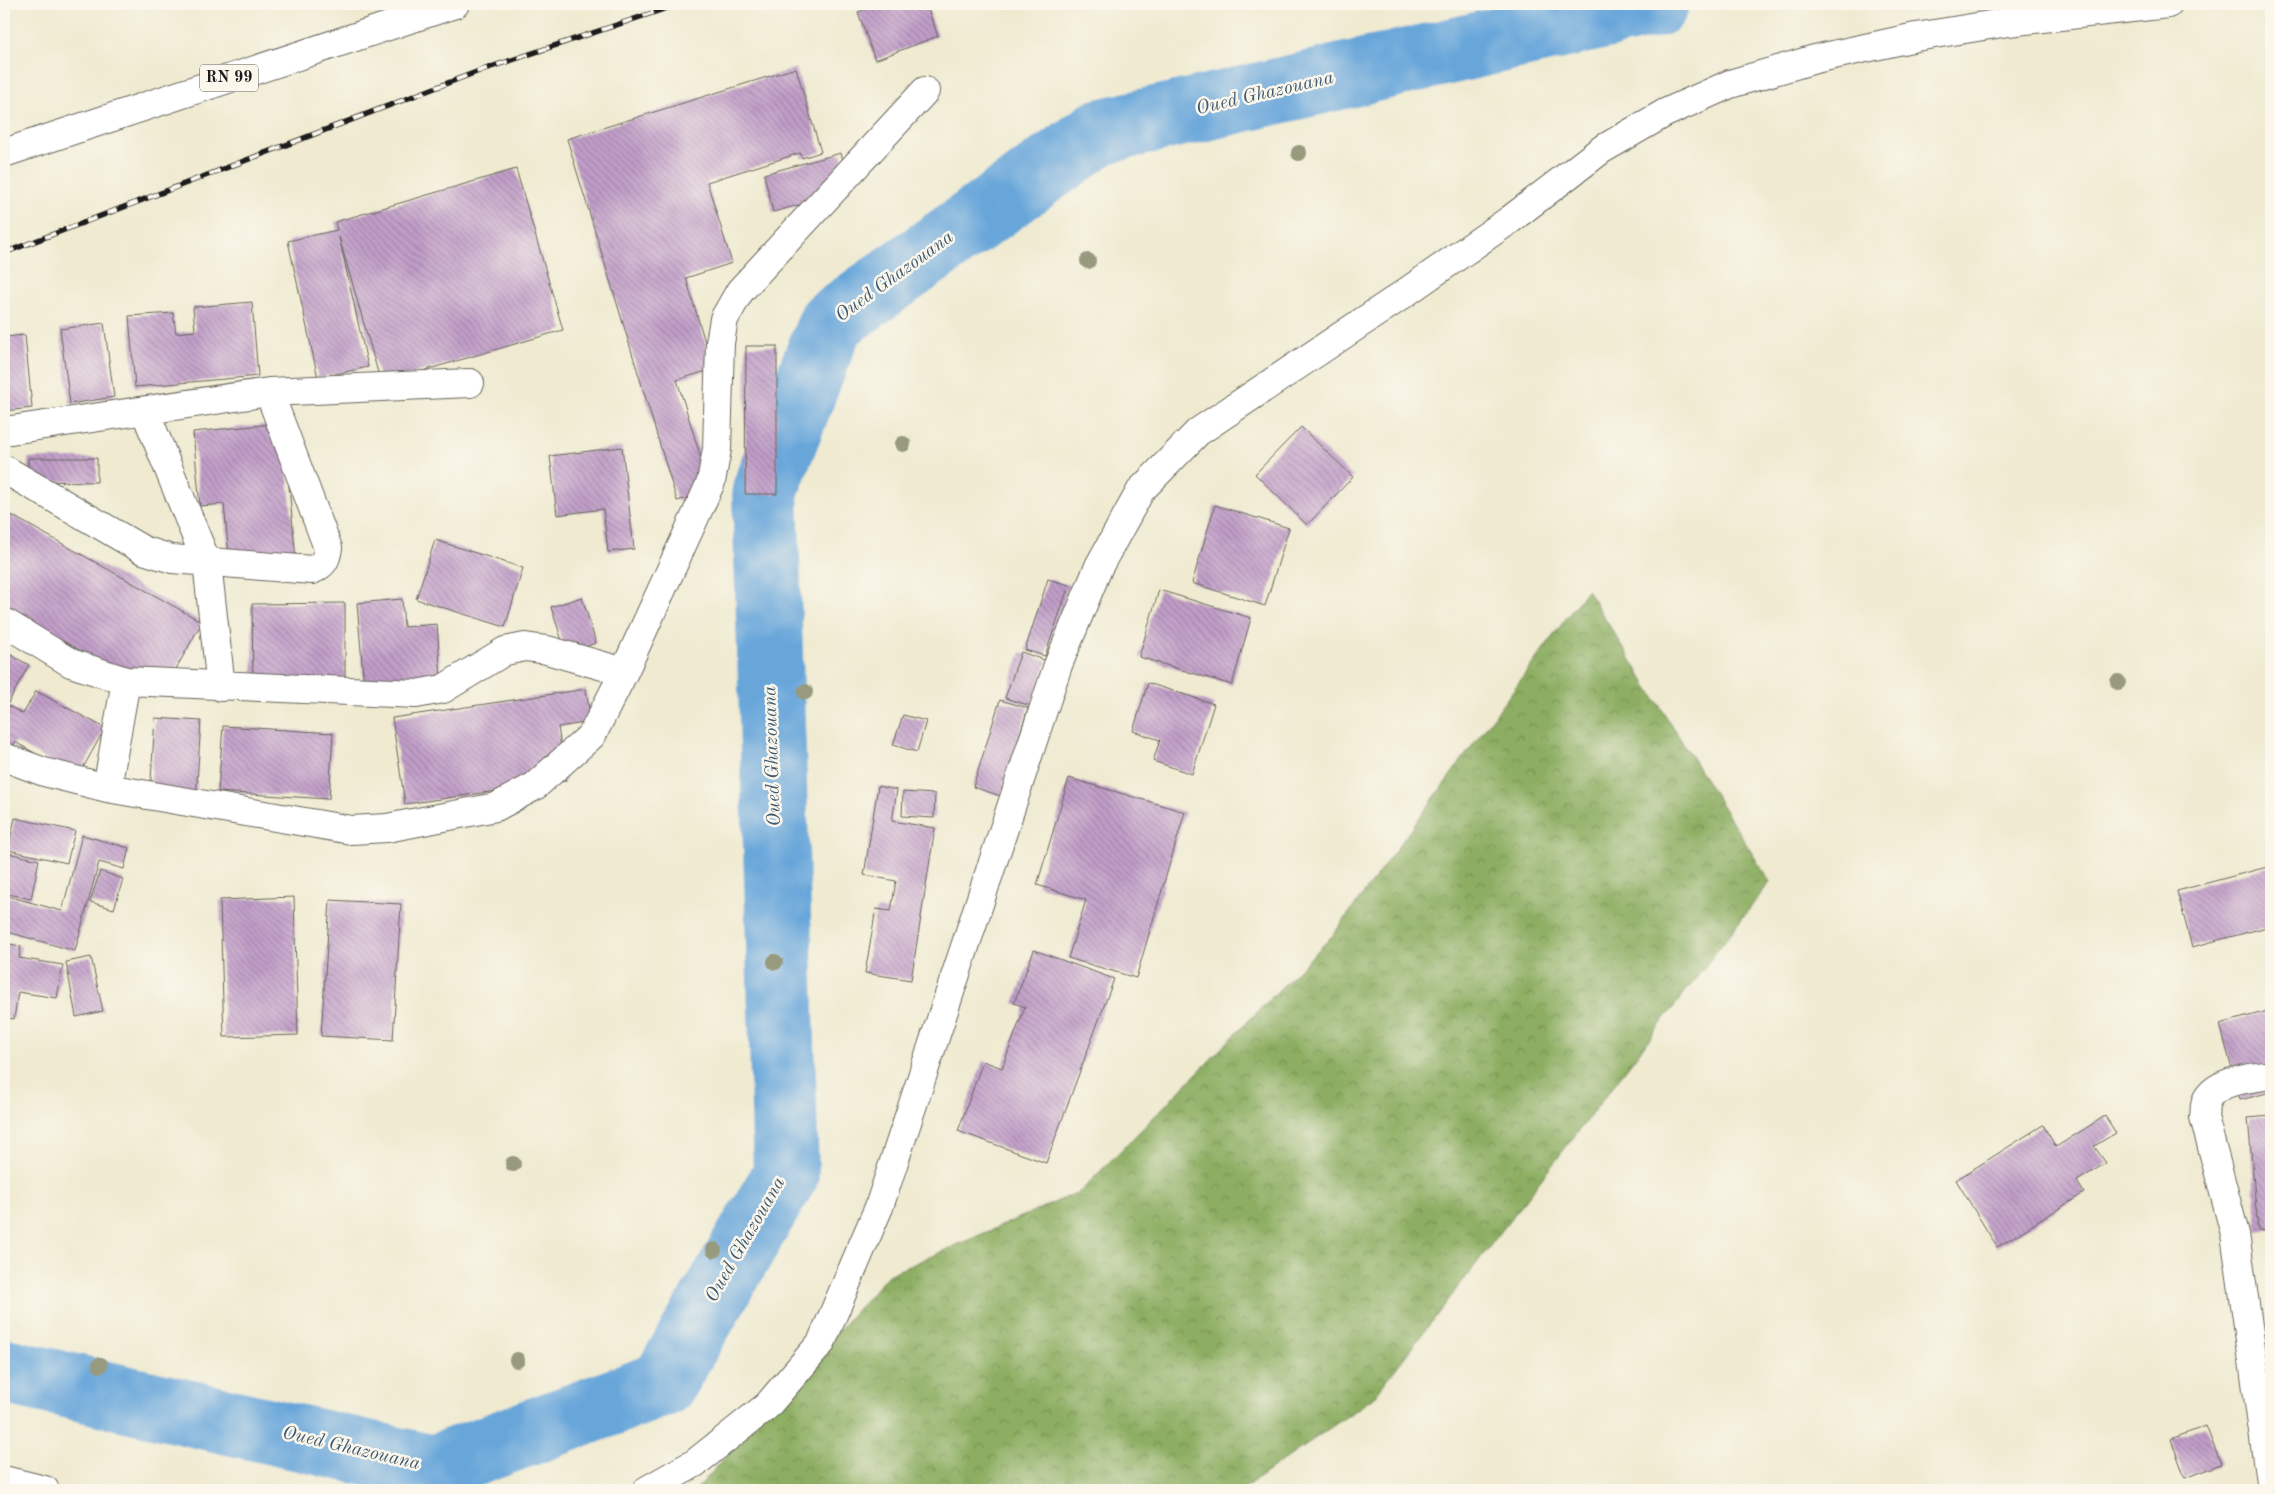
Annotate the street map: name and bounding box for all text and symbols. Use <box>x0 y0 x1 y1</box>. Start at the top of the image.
road number: RN 99 <box>200 64 258 92</box>
water label: Oued Ghazouana <box>1194 69 1336 119</box>
water label: Oued Ghazouana <box>832 228 958 326</box>
water label: Oued Ghazouana <box>761 685 785 827</box>
water label: Oued Ghazouana <box>703 1174 789 1306</box>
water label: Oued Ghazouana <box>280 1424 422 1474</box>

